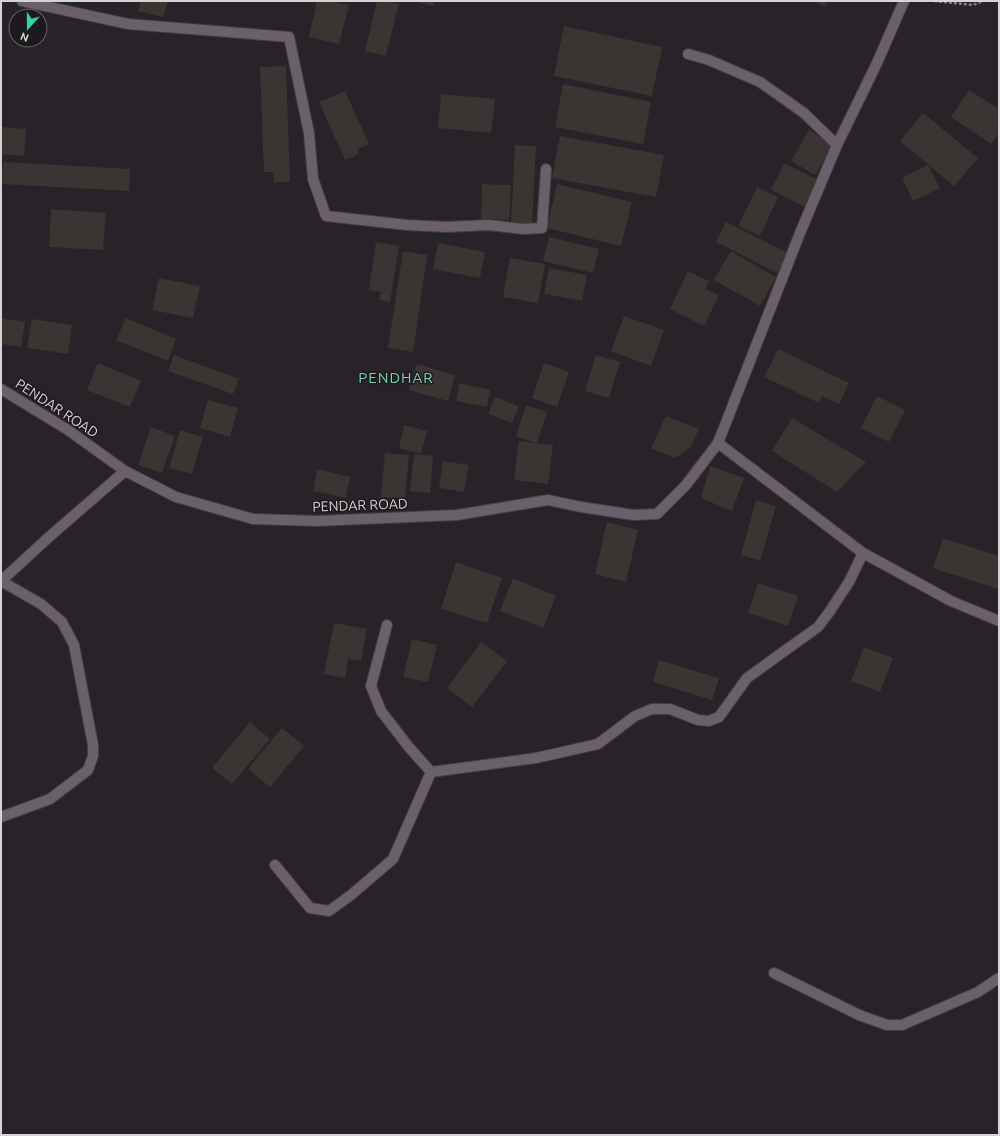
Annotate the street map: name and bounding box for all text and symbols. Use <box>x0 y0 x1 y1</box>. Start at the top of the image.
north arrow <box>8 8 48 48</box>
text: N <box>18 30 30 44</box>
district label: PENDHAR <box>358 369 434 386</box>
street label: PENDAR ROAD <box>13 375 101 441</box>
street label: PENDAR ROAD <box>312 495 408 515</box>

